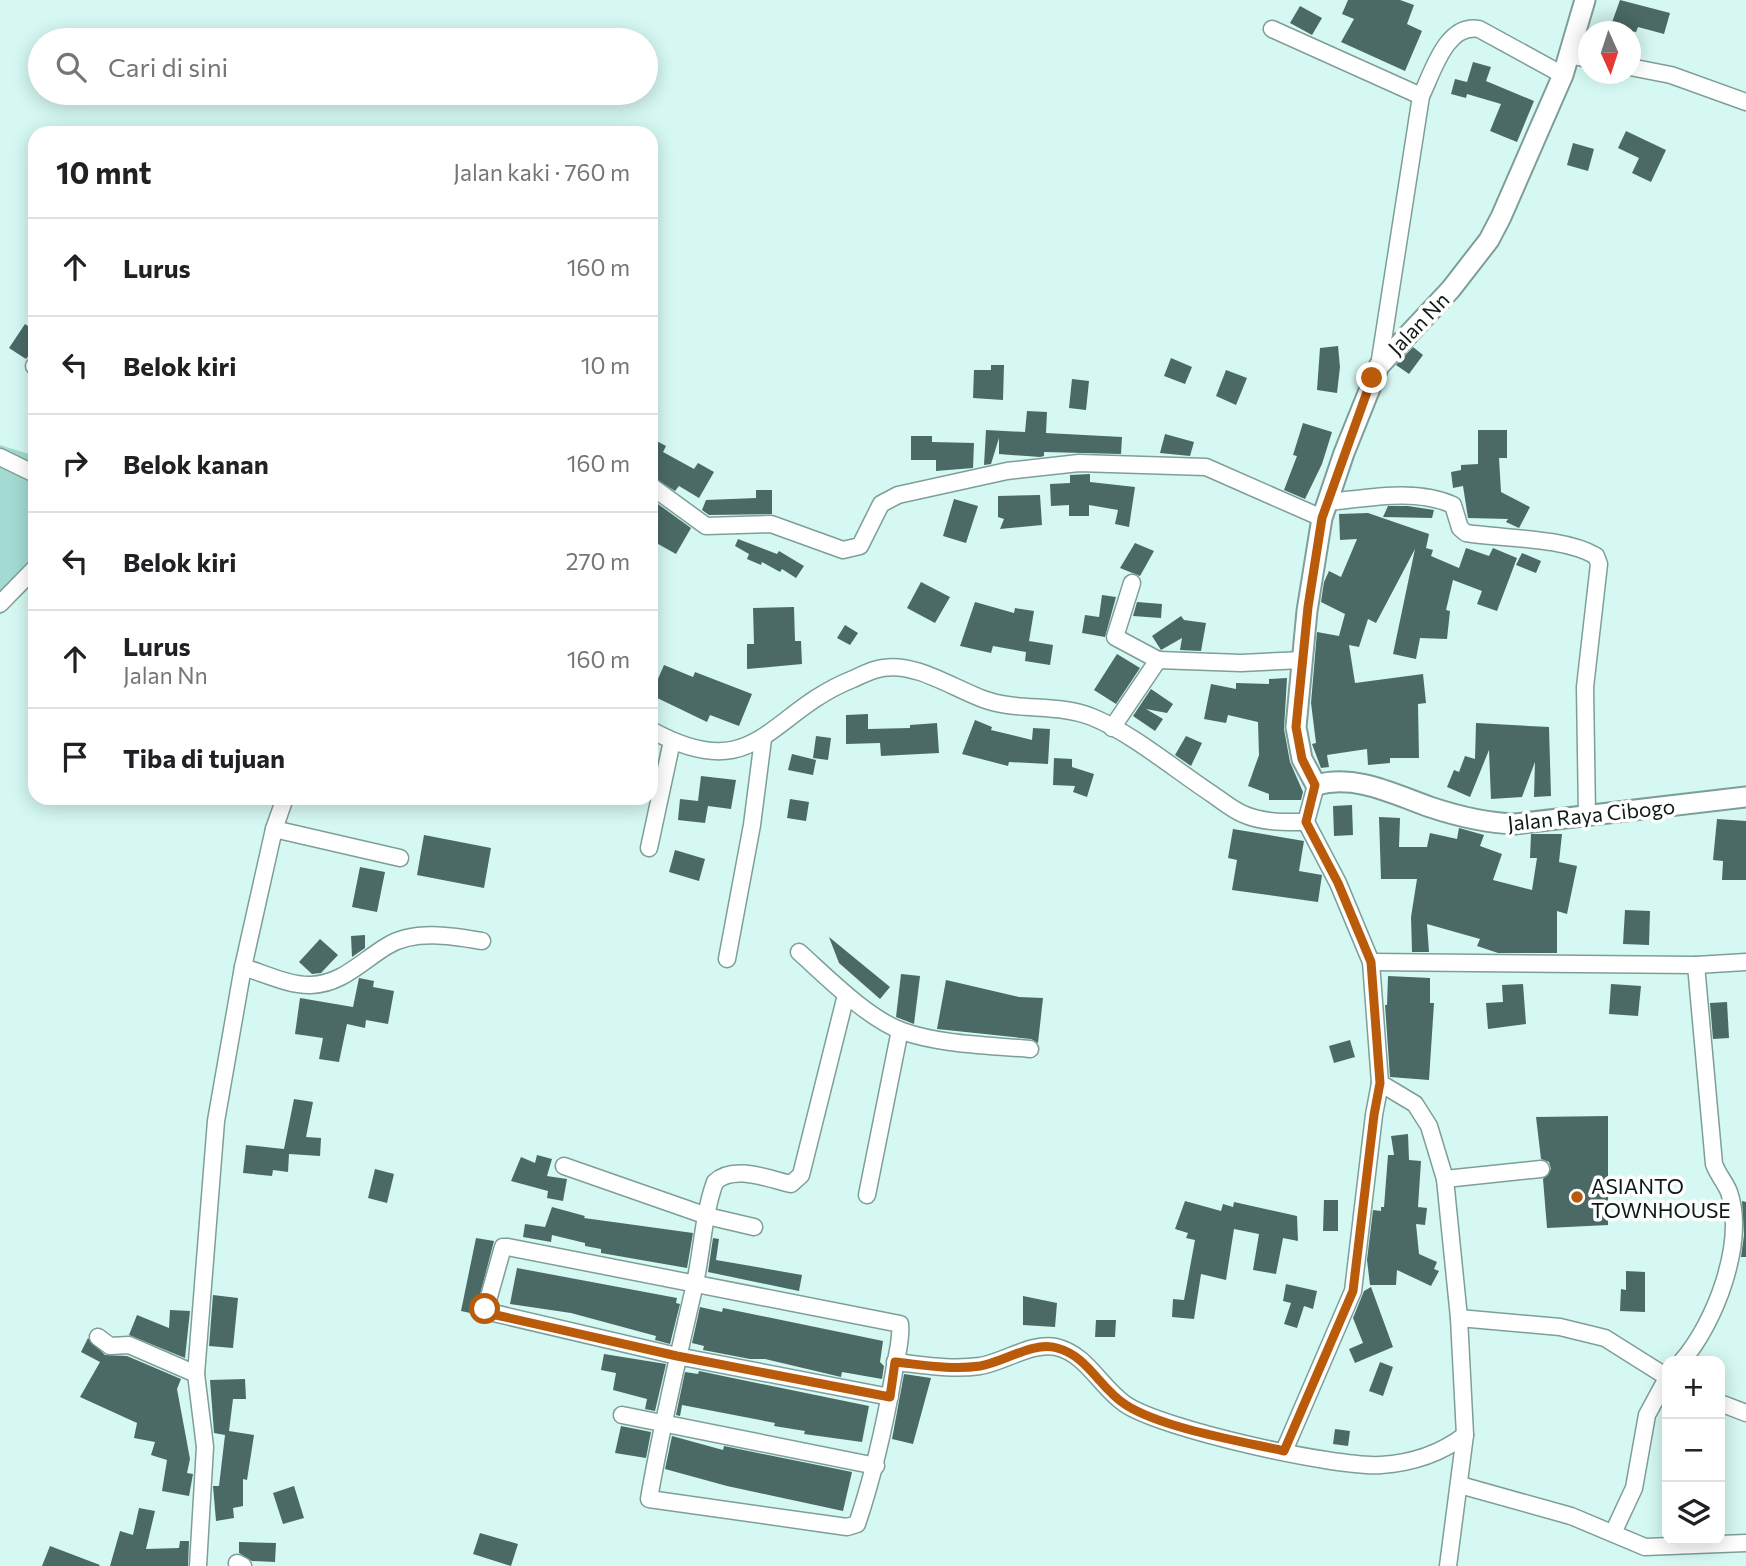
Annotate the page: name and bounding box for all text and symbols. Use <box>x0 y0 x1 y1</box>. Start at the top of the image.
north arrow <box>1578 21 1641 84</box>
search box <box>28 28 658 105</box>
icon: search <box>52 48 90 86</box>
text: Cari di sini <box>108 51 228 82</box>
text: 10 mnt <box>56 153 151 190</box>
text: Jalan kaki · 760 m <box>453 158 630 186</box>
icon: ahead <box>56 248 94 286</box>
text: Lurus <box>123 252 191 283</box>
text: 160 m <box>567 253 630 281</box>
street label: Jalan Nn <box>1382 286 1454 360</box>
icon: left <box>56 346 94 384</box>
text: Belok kiri <box>123 350 237 381</box>
text: 10 m <box>581 351 630 379</box>
route end <box>1356 362 1387 393</box>
icon: right <box>56 444 94 482</box>
text: Belok kanan <box>123 448 269 479</box>
text: 160 m <box>567 449 630 477</box>
icon: left <box>56 542 94 580</box>
text: Belok kiri <box>123 546 237 577</box>
text: 270 m <box>566 547 630 575</box>
text: Lurus <box>123 630 191 661</box>
icon: ahead <box>56 640 94 678</box>
text: 160 m <box>567 645 630 673</box>
text: Jalan Nn <box>123 661 208 689</box>
icon: arrive <box>56 738 94 776</box>
text: Tiba di tujuan <box>123 742 285 773</box>
street label: Jalan Raya Cibogo <box>1506 793 1676 835</box>
place label: ASIANTO TOWNHOUSE <box>1591 1173 1731 1222</box>
marker: ASIANTO TOWNHOUSE <box>1569 1189 1585 1205</box>
route start <box>469 1293 500 1324</box>
map controls <box>1662 1356 1725 1545</box>
button: + <box>1662 1356 1725 1419</box>
button: − <box>1662 1419 1725 1482</box>
button: layers <box>1662 1482 1725 1545</box>

